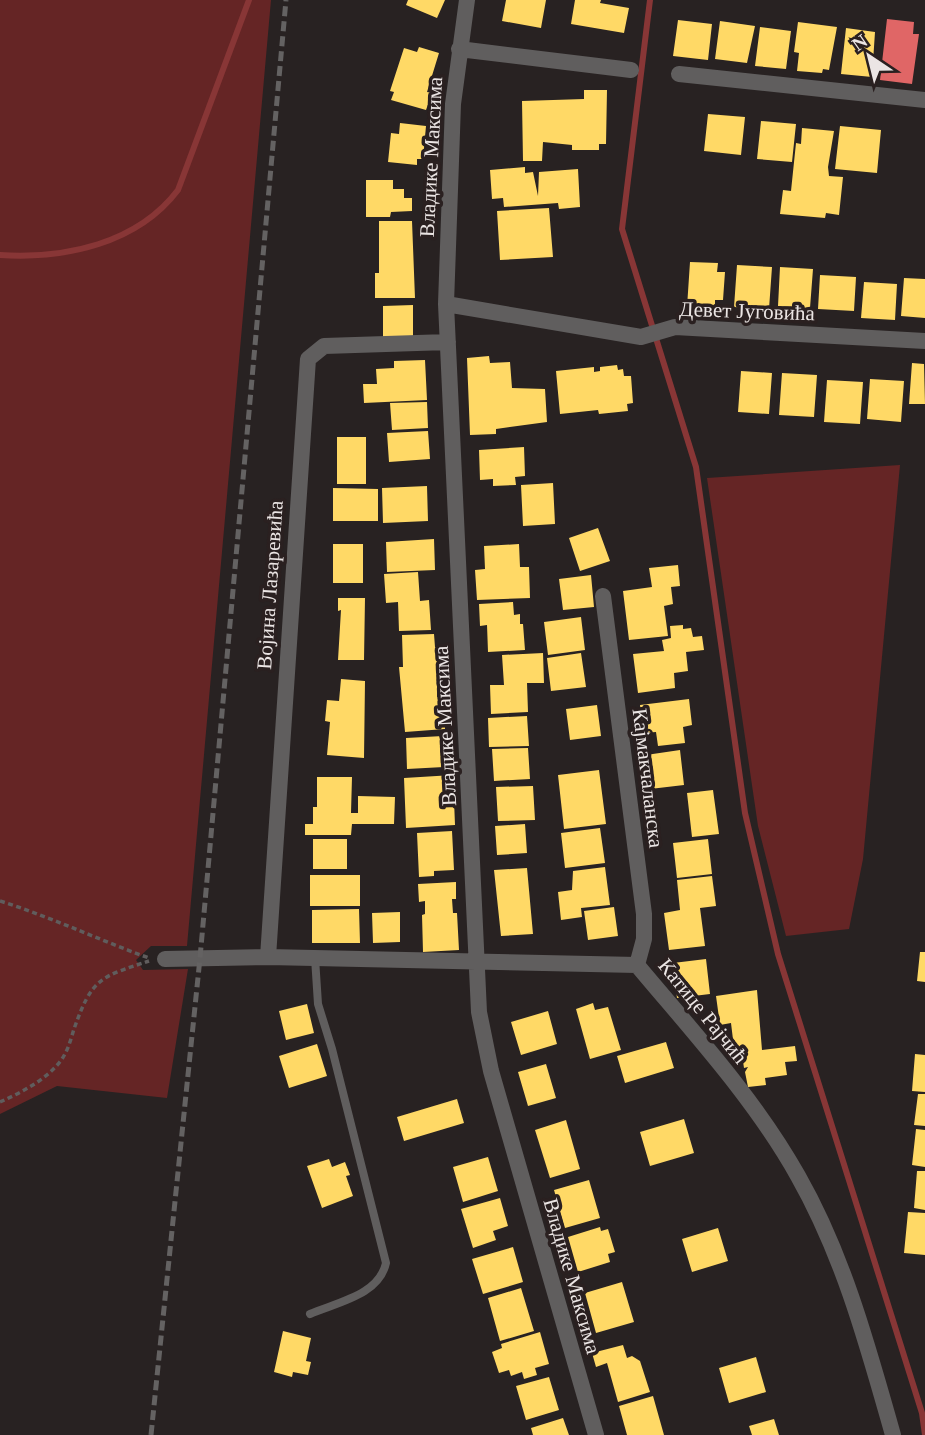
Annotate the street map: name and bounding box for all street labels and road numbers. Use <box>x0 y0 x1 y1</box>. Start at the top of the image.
street label: Владике Максима <box>415 75 447 238</box>
street label: Девет Југовића <box>679 297 816 325</box>
street label: Војина Лазаревића <box>252 499 288 670</box>
street label: Владике Максима <box>429 644 461 807</box>
street label: Кајмакчаланска <box>628 707 669 850</box>
street label: Катице Рајчић <box>653 954 753 1069</box>
street label: Владике Максима <box>538 1195 606 1357</box>

